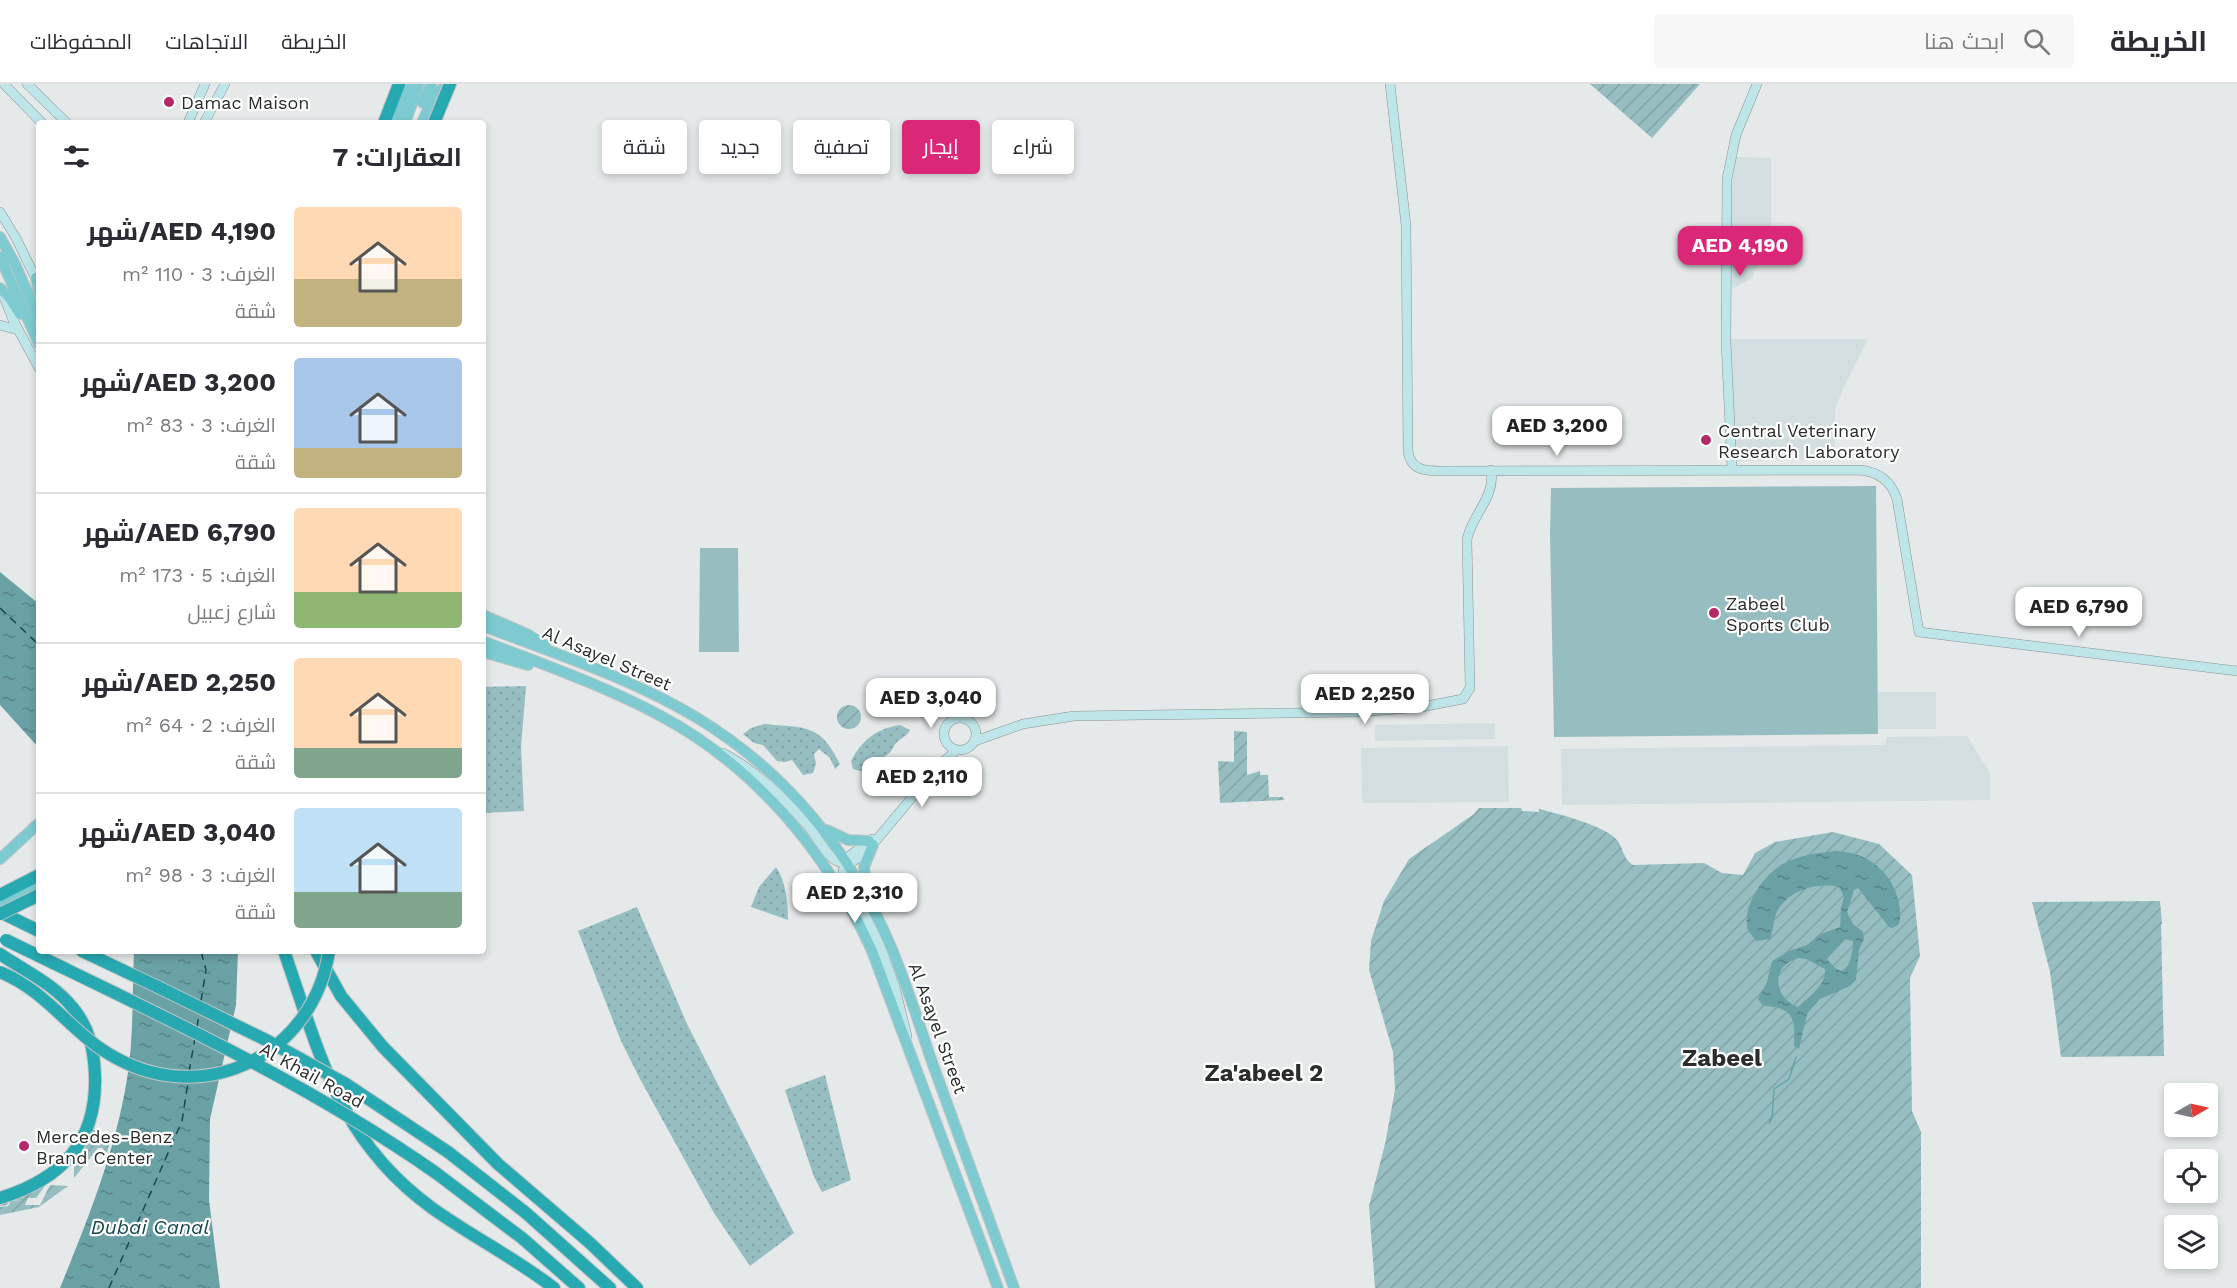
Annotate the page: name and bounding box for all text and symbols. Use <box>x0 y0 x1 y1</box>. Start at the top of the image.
search box <box>1654 14 2074 68</box>
icon: search <box>2020 25 2053 58</box>
text: الخريطة <box>2110 25 2207 58</box>
text: المحفوظات <box>30 29 132 54</box>
text: الاتجاهات <box>165 29 248 54</box>
text: الخريطة <box>281 29 347 54</box>
text: ابحث هنا <box>1924 29 2005 54</box>
place label: Damac Maison <box>181 92 309 113</box>
marker: Damac Maison <box>162 95 176 109</box>
chip: شقة <box>602 120 687 174</box>
chip: جديد <box>699 120 781 174</box>
chip: تصفية <box>793 120 890 174</box>
chip: إيجار <box>902 120 980 174</box>
chip: شراء <box>992 120 1074 174</box>
icon: filters <box>60 140 93 173</box>
text: العقارات: 7 <box>332 142 462 172</box>
text: AED 4,190/شهر <box>87 216 276 246</box>
pin: AED 4,190 <box>1671 226 1809 277</box>
icon: home <box>342 231 414 303</box>
text: AED 4,190 <box>1692 233 1788 257</box>
text: الغرف: 3 · 110 m² <box>122 262 276 286</box>
text: شقة <box>235 299 276 323</box>
text: AED 3,200/شهر <box>81 367 276 397</box>
icon: home <box>342 382 414 454</box>
pin: AED 3,200 <box>1488 406 1626 457</box>
text: الغرف: 3 · 83 m² <box>126 413 276 437</box>
text: AED 3,200 <box>1506 413 1608 437</box>
place label: Central Veterinary Research Laboratory <box>1718 420 1900 462</box>
marker: Central Veterinary Research Laboratory <box>1699 433 1713 447</box>
text: شقة <box>235 450 276 474</box>
text: AED 6,790/شهر <box>84 517 276 547</box>
icon: home <box>342 532 414 604</box>
text: الغرف: 5 · 173 m² <box>119 563 276 587</box>
pin: AED 6,790 <box>2010 587 2148 638</box>
place label: Zabeel Sports Club <box>1726 593 1830 635</box>
text: AED 6,790 <box>2029 594 2129 618</box>
text: شارع زعبيل <box>188 600 276 624</box>
marker: Zabeel Sports Club <box>1707 606 1721 620</box>
street label: Al Asayel Street <box>539 621 675 695</box>
text: AED 2,250/شهر <box>82 667 276 697</box>
pin: AED 2,250 <box>1296 674 1434 725</box>
pin: AED 3,040 <box>862 678 1000 729</box>
text: AED 2,250 <box>1315 681 1415 705</box>
icon: home <box>342 682 414 754</box>
text: AED 3,040 <box>880 685 982 709</box>
text: الغرف: 2 · 64 m² <box>126 713 276 737</box>
text: شقة <box>235 750 276 774</box>
pin: AED 2,110 <box>853 757 991 808</box>
text: AED 2,110 <box>876 764 968 788</box>
text: AED 3,040/شهر <box>80 817 276 847</box>
icon: home <box>342 832 414 904</box>
text: الغرف: 3 · 98 m² <box>125 863 276 887</box>
pin: AED 2,310 <box>786 873 924 924</box>
text: AED 2,310 <box>806 880 904 904</box>
text: شقة <box>235 900 276 924</box>
street label: Al Asayel Street <box>905 960 972 1097</box>
street label: Al Khail Road <box>256 1038 368 1112</box>
district label: Zabeel <box>1682 1044 1762 1072</box>
district label: Za'abeel 2 <box>1205 1059 1323 1087</box>
north arrow <box>2164 1083 2218 1137</box>
map controls <box>2164 1083 2218 1269</box>
place label: Mercedes-Benz Brand Center <box>36 1126 172 1168</box>
marker: Mercedes-Benz Brand Center <box>17 1139 31 1153</box>
button: locate <box>2164 1149 2218 1203</box>
water label: Dubai Canal <box>91 1215 209 1239</box>
button: layers <box>2164 1215 2218 1269</box>

